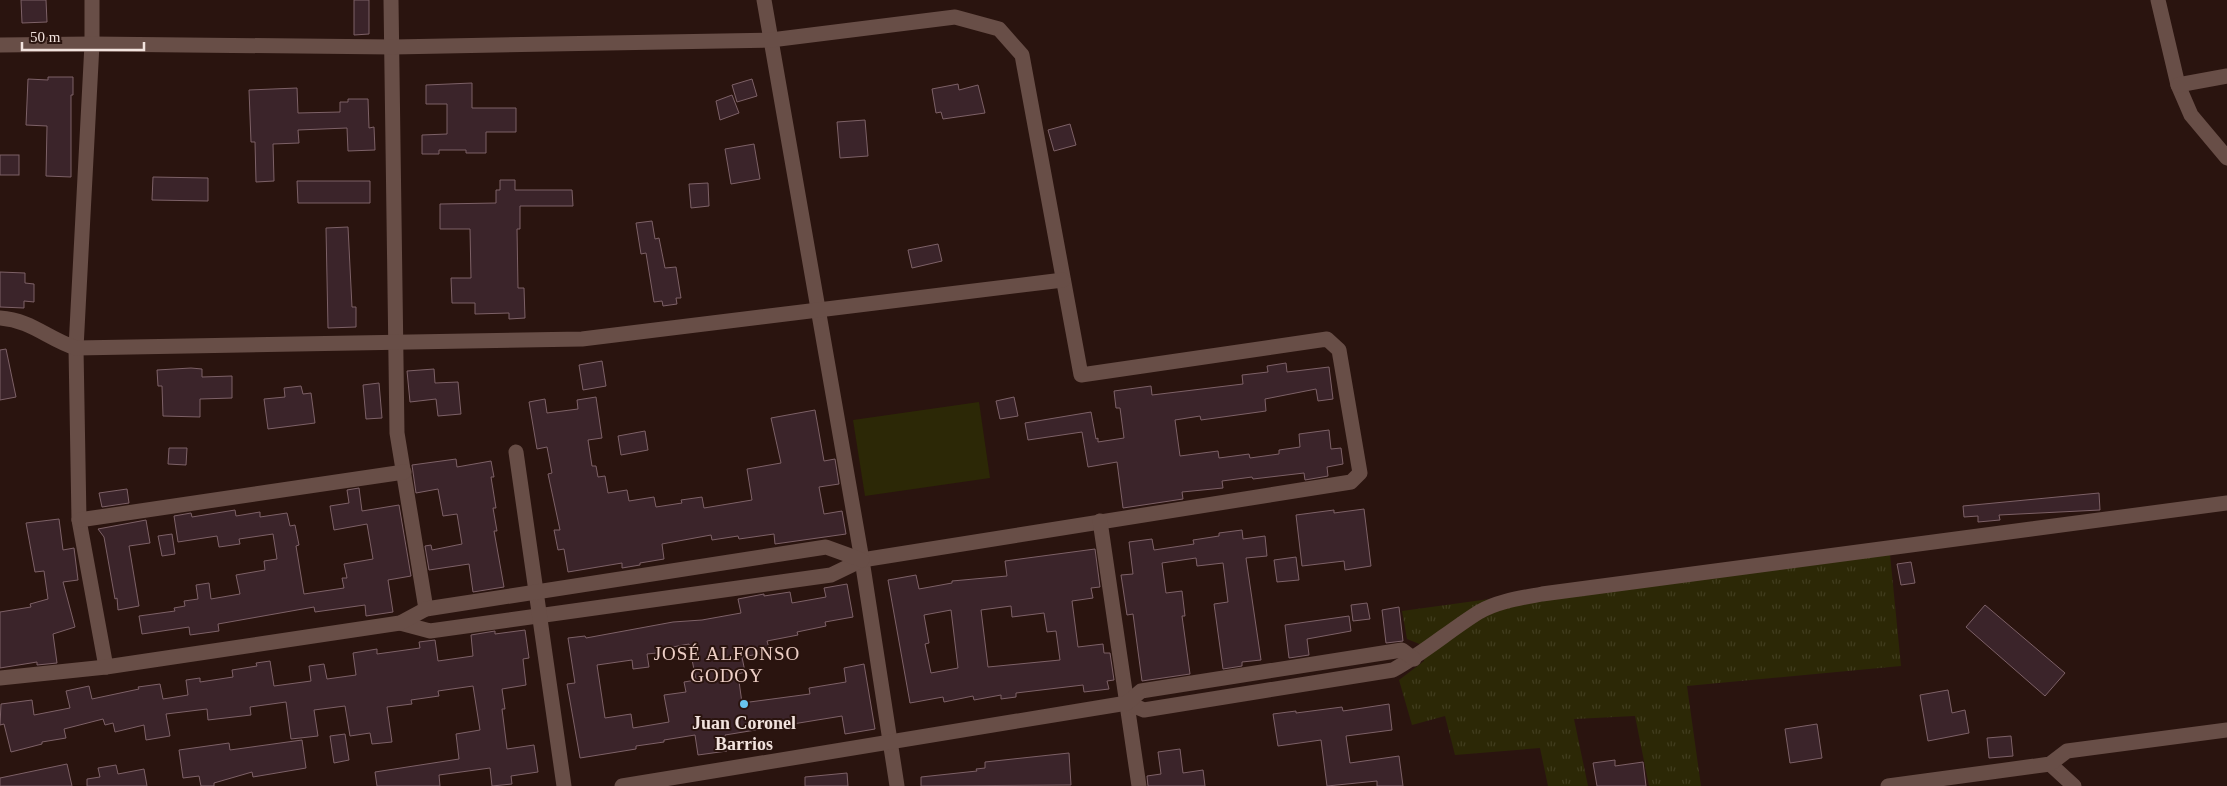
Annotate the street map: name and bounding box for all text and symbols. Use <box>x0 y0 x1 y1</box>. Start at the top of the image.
scale bar <box>22 20 145 52</box>
text: 50 m <box>30 29 61 45</box>
district label: JOSÉ ALFONSO GODOY <box>654 643 800 686</box>
marker: Juan Coronel Barrios <box>738 698 750 710</box>
place label: Juan Coronel Barrios <box>692 713 796 754</box>

